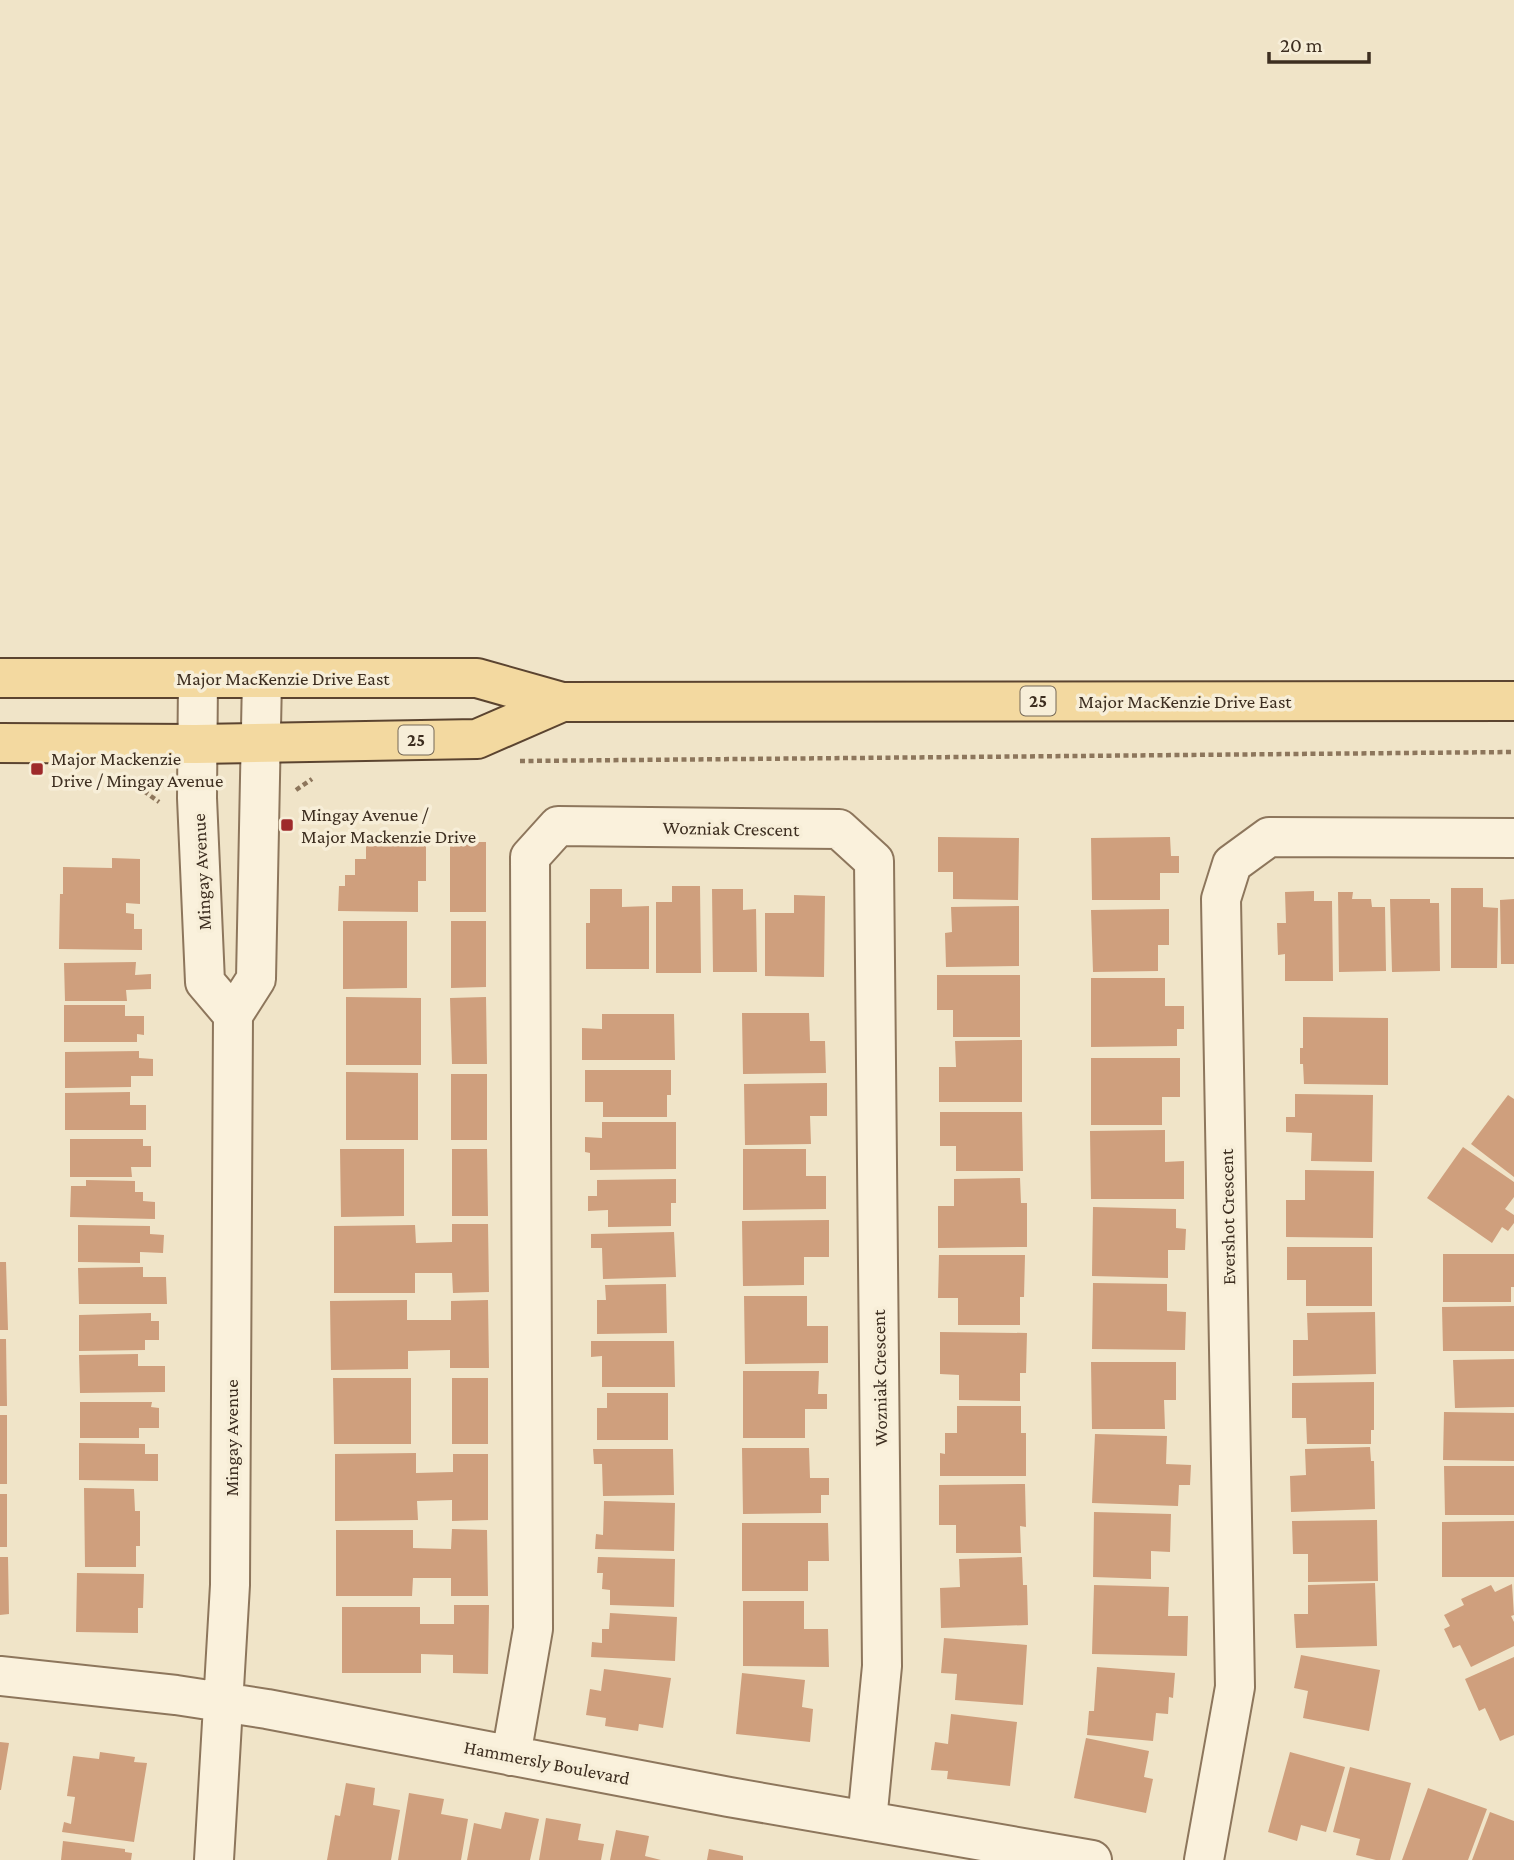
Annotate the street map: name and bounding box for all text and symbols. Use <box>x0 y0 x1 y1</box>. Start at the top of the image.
scale bar <box>1269 21 1369 65</box>
text: 20 m <box>1280 33 1323 57</box>
street label: Major MacKenzie Drive East <box>176 668 390 690</box>
road number: 25 <box>1020 686 1056 716</box>
street label: Major MacKenzie Drive East <box>1078 691 1292 713</box>
road number: 25 <box>398 726 434 754</box>
place label: Major Mackenzie Drive / Mingay Avenue <box>51 748 223 791</box>
marker: Major Mackenzie Drive / Mingay Avenue <box>29 761 45 777</box>
place label: Mingay Avenue / Major Mackenzie Drive <box>301 804 476 848</box>
street label: Mingay Avenue <box>188 813 215 931</box>
marker: Mingay Avenue / Major Mackenzie Drive <box>279 817 295 833</box>
street label: Wozniak Crescent <box>662 817 800 840</box>
street label: Evershot Crescent <box>1216 1148 1239 1285</box>
street label: Wozniak Crescent <box>868 1309 891 1447</box>
street label: Mingay Avenue <box>221 1379 242 1497</box>
street label: Hammersly Boulevard <box>462 1736 632 1789</box>

